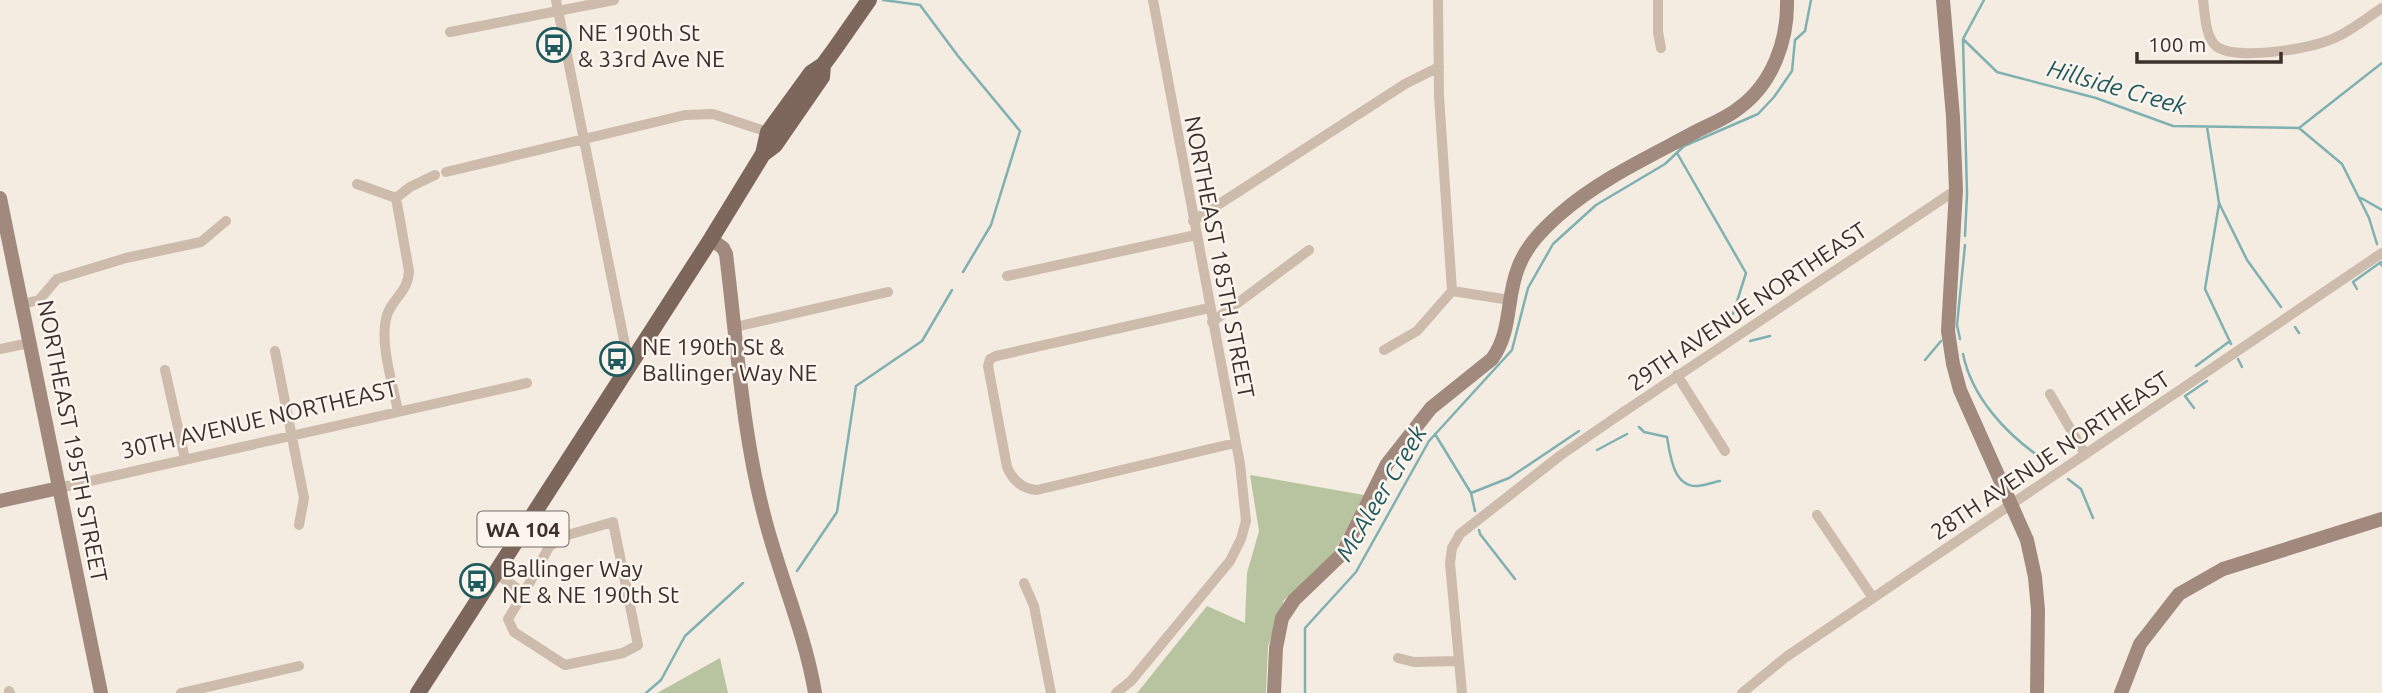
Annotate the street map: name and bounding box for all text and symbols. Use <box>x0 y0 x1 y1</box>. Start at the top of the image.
place label: NE 190th St & 33rd Ave NE <box>578 20 725 71</box>
scale bar <box>2137 21 2280 65</box>
bus stop icon: NE 190th St & 33rd Ave NE <box>535 26 573 64</box>
text: 100 m <box>2148 32 2206 56</box>
water label: Hillside Creek <box>2044 54 2190 120</box>
street label: NORTHEAST 185TH STREET <box>1180 114 1260 400</box>
street label: 29TH AVENUE NORTHEAST <box>1623 217 1871 395</box>
street label: NORTHEAST 195TH STREET <box>33 298 113 584</box>
place label: NE 190th St & Ballinger Way NE <box>642 334 817 385</box>
bus stop icon: NE 190th St & Ballinger Way NE <box>598 340 636 378</box>
street label: 28TH AVENUE NORTHEAST <box>1926 366 2174 544</box>
street label: 30TH AVENUE NORTHEAST <box>119 375 400 463</box>
water label: McAleer Creek <box>1330 420 1432 565</box>
road number: WA 104 <box>477 512 568 546</box>
place label: Ballinger Way NE & NE 190th St <box>502 556 679 607</box>
bus stop icon: Ballinger Way NE & NE 190th St <box>458 562 496 600</box>

